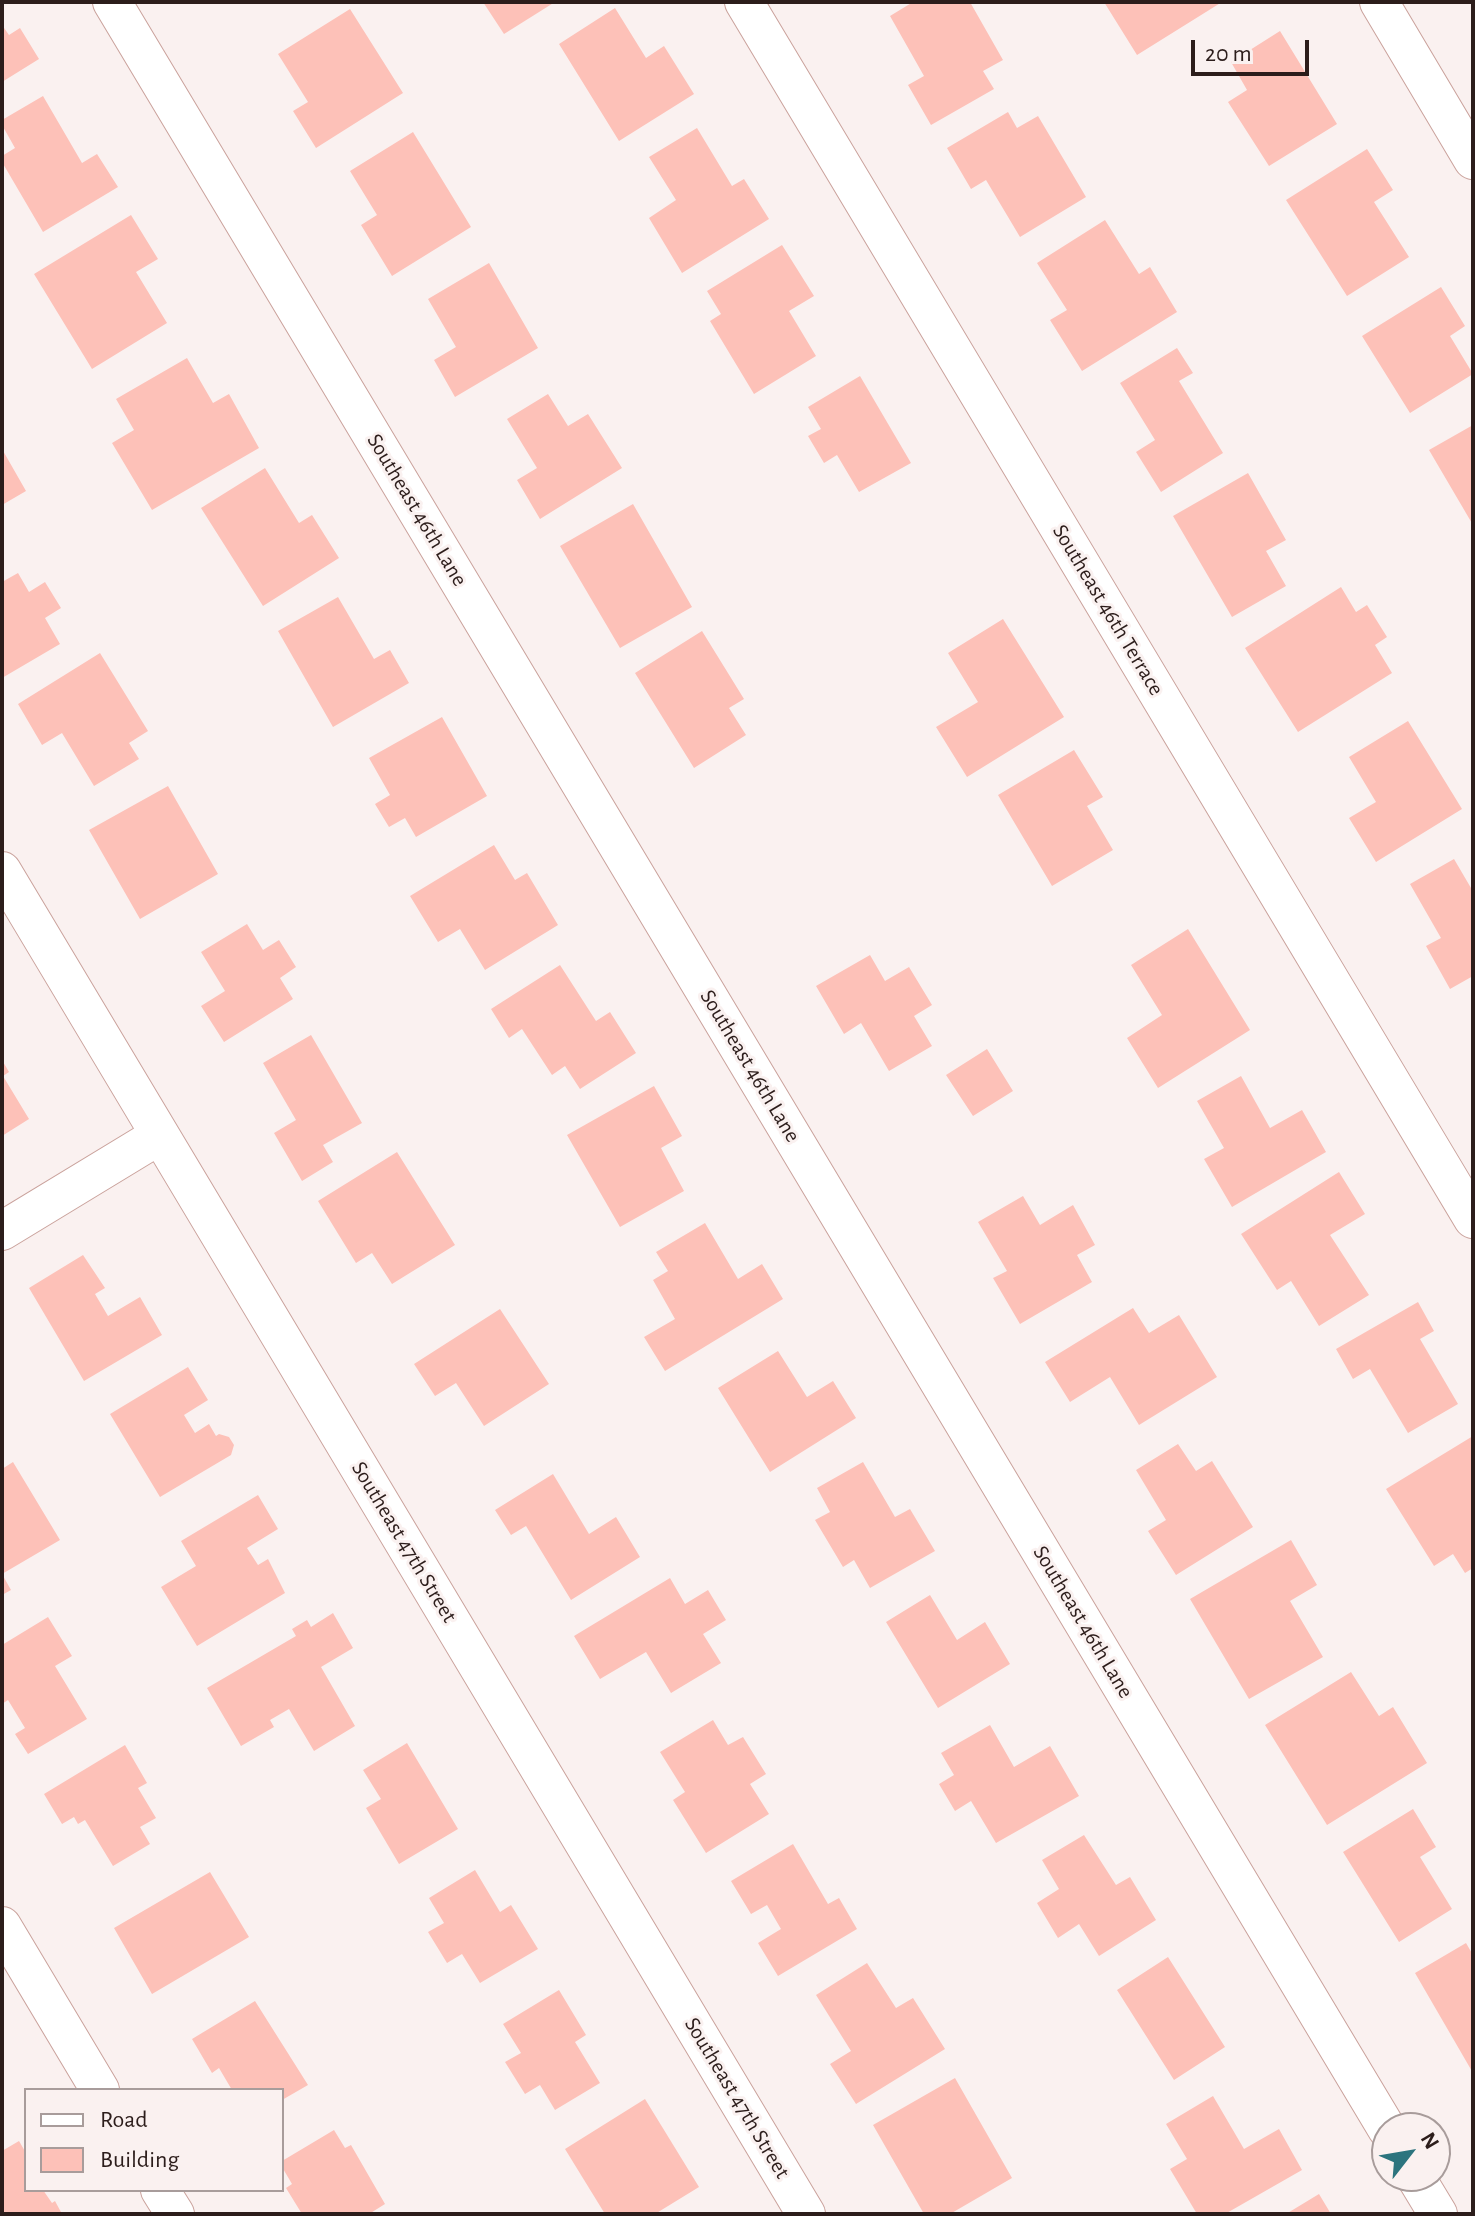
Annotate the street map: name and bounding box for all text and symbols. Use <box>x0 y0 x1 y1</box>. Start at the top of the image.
scale bar <box>1195 24 1313 74</box>
text: 20 m <box>1205 42 1252 66</box>
street label: Southeast 46th Lane <box>361 429 473 591</box>
street label: Southeast 46th Terrace <box>1047 520 1169 700</box>
street label: Southeast 46th Lane <box>694 985 806 1147</box>
street label: Southeast 47th Street <box>346 1457 462 1627</box>
street label: Southeast 46th Lane <box>1027 1541 1139 1703</box>
street label: Southeast 47th Street <box>679 2013 795 2183</box>
legend <box>24 2088 284 2192</box>
text: Road <box>100 2108 148 2132</box>
north arrow <box>1371 2112 1451 2192</box>
text: N <box>1416 2128 1443 2153</box>
text: Building <box>100 2148 179 2172</box>

